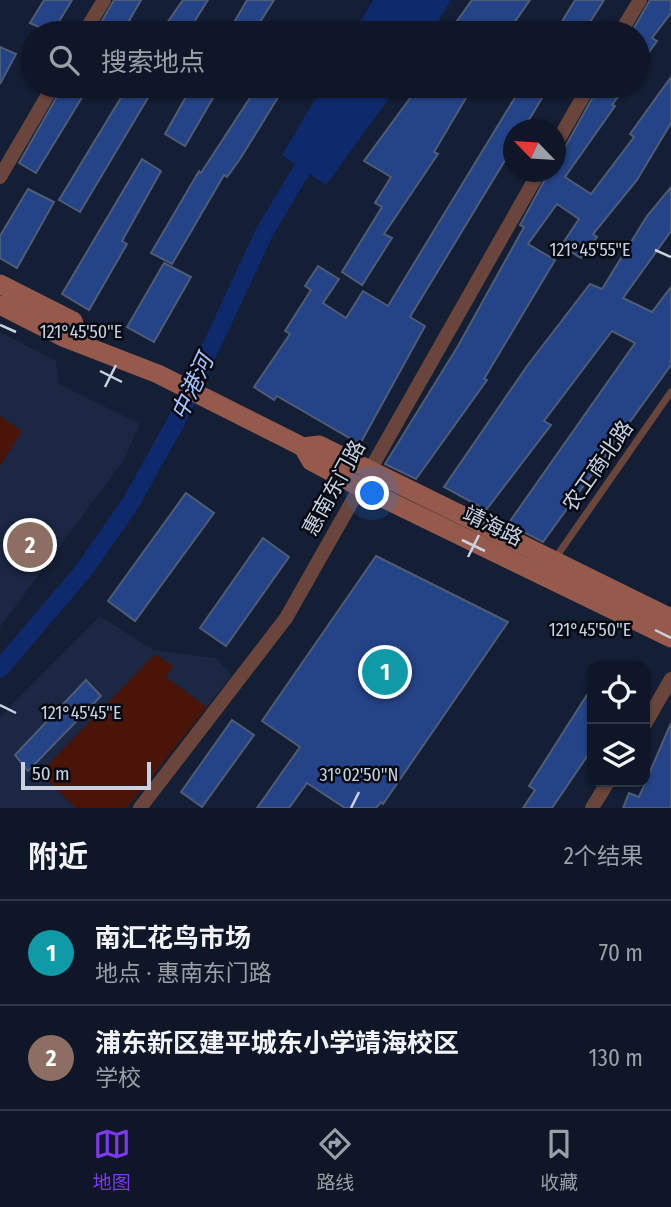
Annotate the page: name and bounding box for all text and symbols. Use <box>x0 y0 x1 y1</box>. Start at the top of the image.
search box <box>21 21 650 98</box>
icon: search <box>45 41 83 79</box>
text: 搜索地点 <box>101 47 205 78</box>
north arrow <box>503 119 566 182</box>
text: 121°45'55"E <box>549 239 631 261</box>
text: 121°45'50"E <box>40 321 122 343</box>
water label: 中港河 <box>165 346 221 424</box>
street label: 农工商北路 <box>557 416 639 516</box>
street label: 惠南东门路 <box>297 436 371 540</box>
your location <box>355 476 389 510</box>
street label: 靖海路 <box>459 501 527 551</box>
pin: 2 <box>7 519 53 571</box>
text: 121°45'50"E <box>549 619 631 641</box>
pin: 1 <box>362 646 408 698</box>
map controls <box>587 661 650 787</box>
button: locate <box>587 661 650 724</box>
text: 121°45'45"E <box>41 702 121 724</box>
button: layers <box>587 724 650 787</box>
scale bar <box>21 759 150 791</box>
text: 50 m <box>32 762 70 785</box>
text: 31°02'50"N <box>319 764 399 786</box>
text: 附近 <box>28 839 88 875</box>
text: 2个结果 <box>564 842 643 870</box>
text: 南汇花鸟市场 <box>95 923 251 954</box>
text: 1 <box>46 939 56 967</box>
text: 70 m <box>599 939 643 967</box>
text: 地点 · 惠南东门路 <box>95 959 272 987</box>
text: 浦东新区建平城东小学靖海校区 <box>95 1028 459 1059</box>
text: 2 <box>46 1044 56 1072</box>
text: 130 m <box>589 1044 643 1072</box>
text: 学校 <box>95 1064 141 1092</box>
tab: 地图 <box>93 1125 131 1194</box>
tab: 路线 <box>316 1125 354 1194</box>
tab: 收藏 <box>540 1125 578 1194</box>

